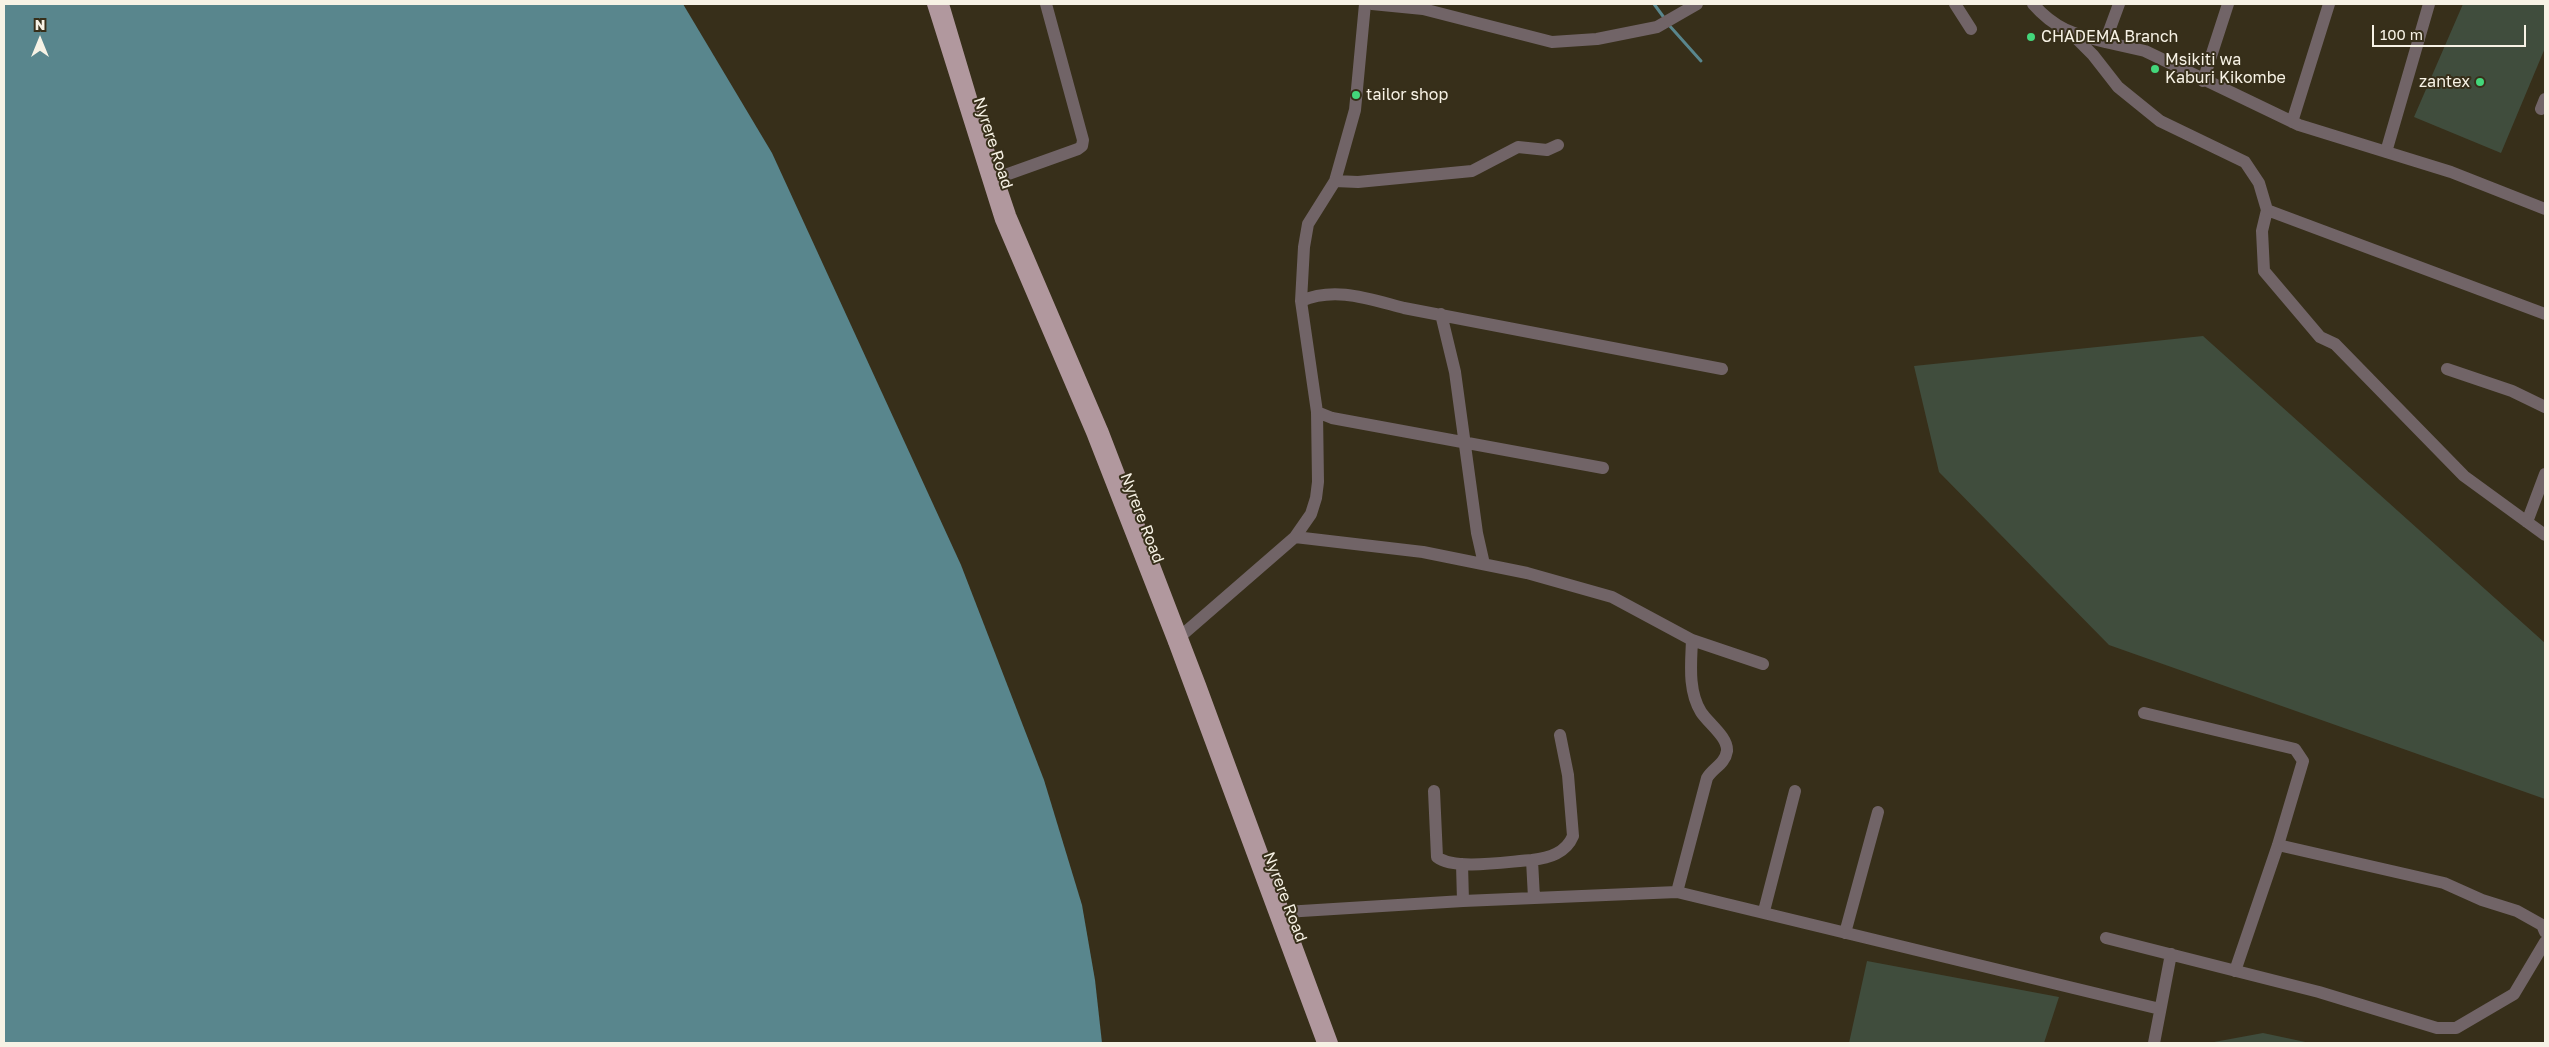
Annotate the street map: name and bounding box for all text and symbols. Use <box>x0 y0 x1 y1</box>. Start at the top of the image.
north arrow <box>15 15 65 65</box>
scale bar <box>2374 15 2528 47</box>
text: N <box>35 16 45 33</box>
text: 100 m <box>2380 25 2423 43</box>
place label: CHADEMA Branch <box>2041 27 2178 47</box>
marker: CHADEMA Branch <box>2025 31 2037 43</box>
place label: Msikiti wa Kaburi Kikombe <box>2165 50 2286 88</box>
marker: Msikiti wa Kaburi Kikombe <box>2149 63 2161 75</box>
place label: zantex <box>2419 72 2470 92</box>
marker: zantex <box>2474 76 2486 88</box>
place label: tailor shop <box>1366 85 1448 105</box>
marker: tailor shop <box>1350 89 1362 101</box>
street label: Nyrere Road <box>969 95 1017 191</box>
street label: Nyrere Road <box>1116 470 1168 566</box>
street label: Nyrere Road <box>1259 849 1311 945</box>

